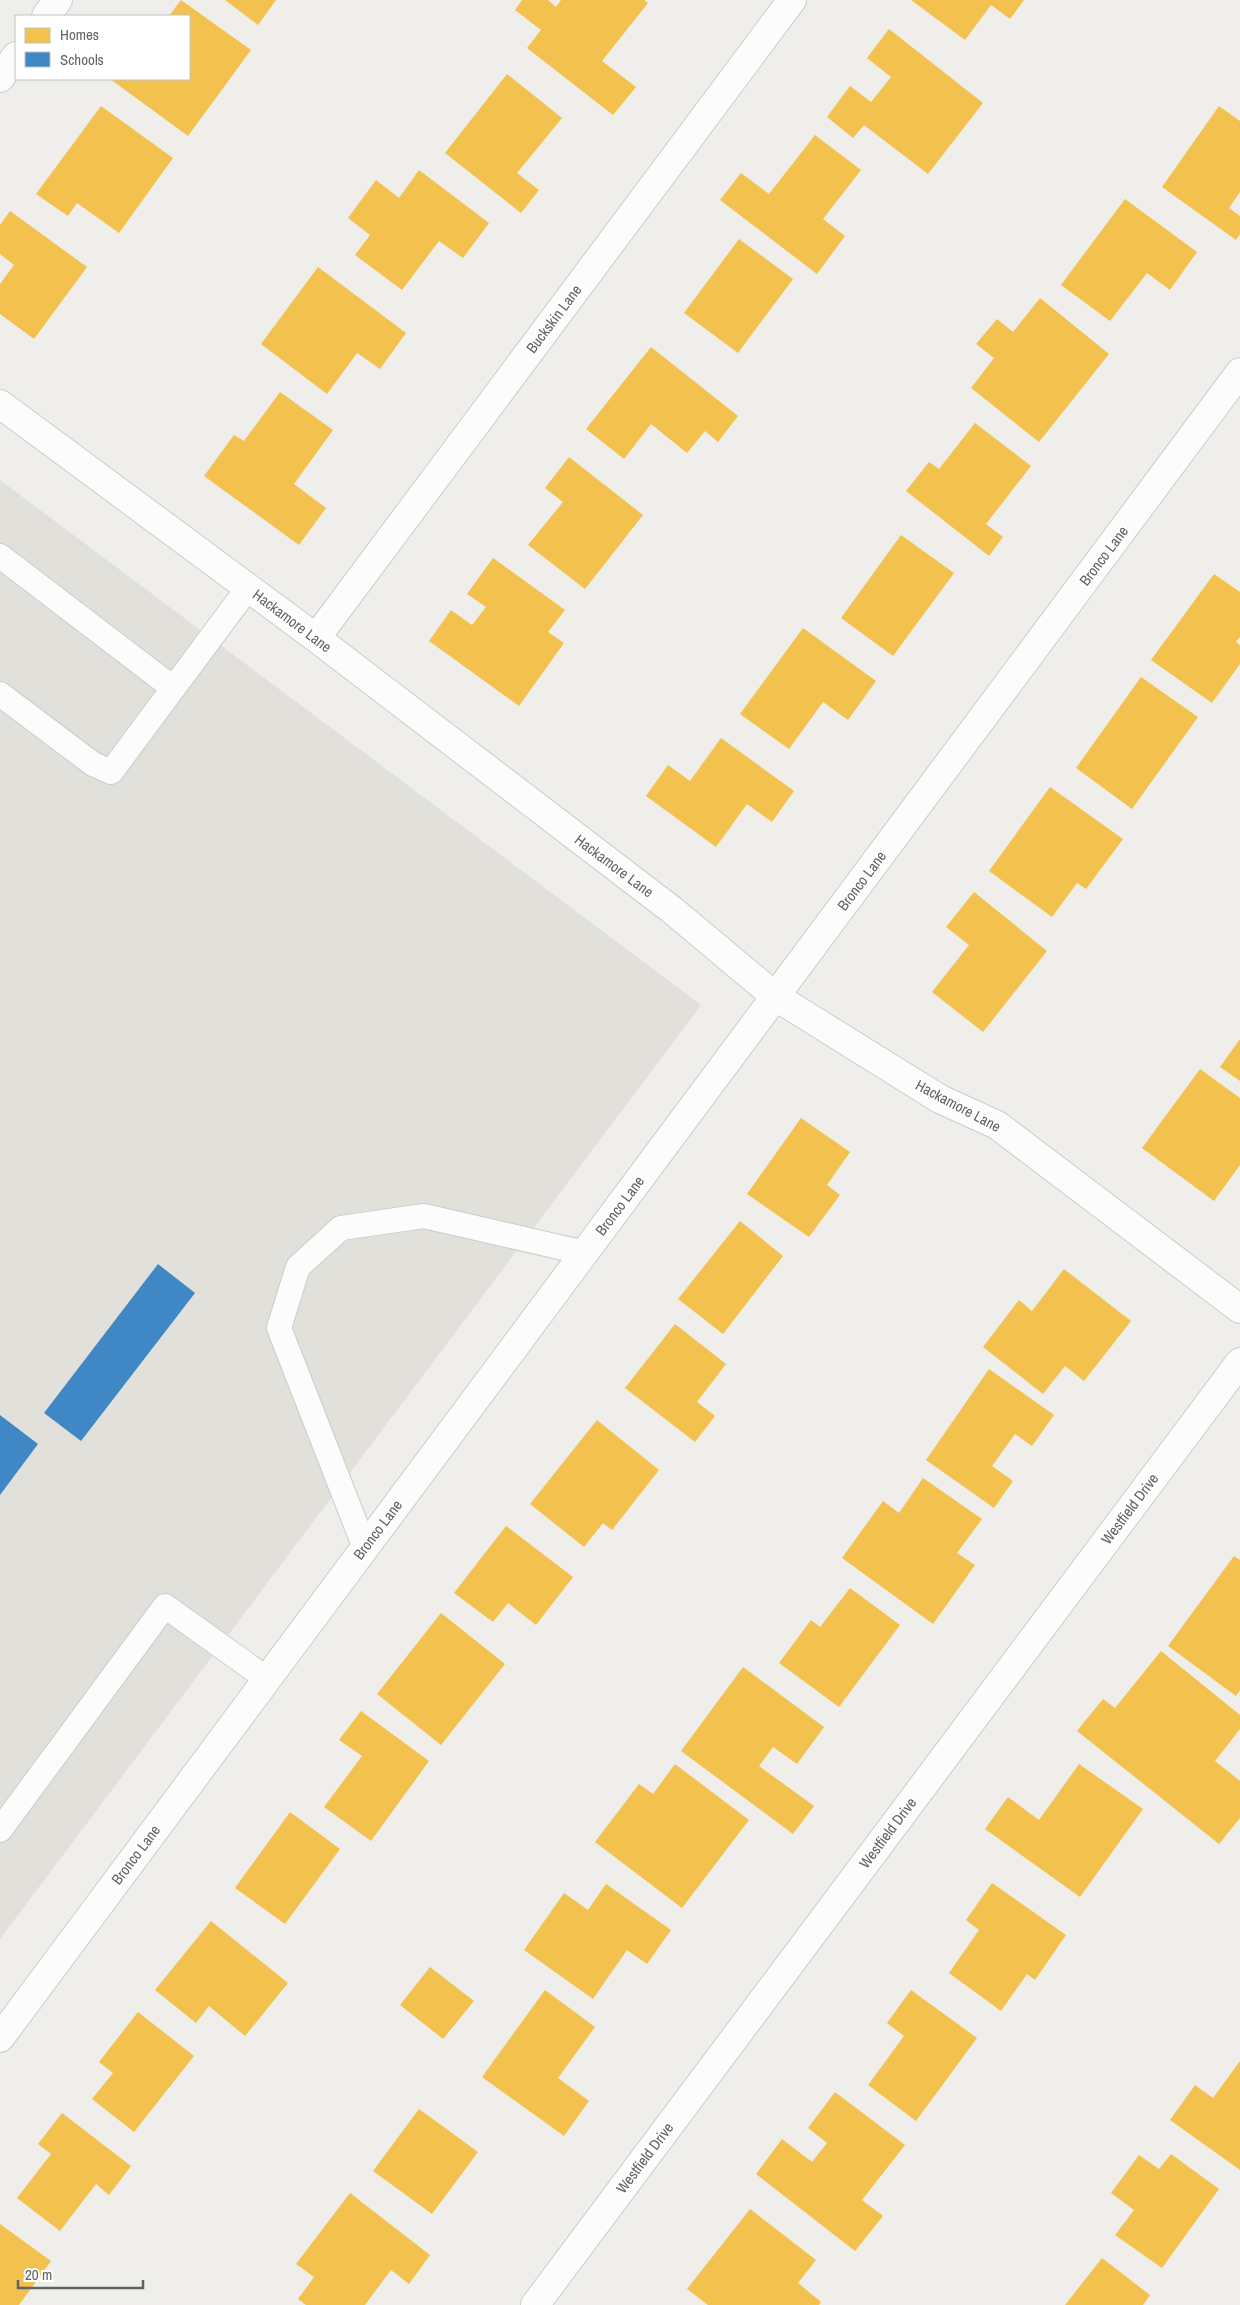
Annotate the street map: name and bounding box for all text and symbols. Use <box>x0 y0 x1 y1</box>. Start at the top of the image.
legend <box>15 15 190 80</box>
text: Homes <box>60 24 99 45</box>
text: Schools <box>60 49 104 70</box>
street label: Buckskin Lane <box>521 280 586 357</box>
street label: Bronco Lane <box>1074 521 1133 590</box>
street label: Hackamore Lane <box>249 584 336 657</box>
street label: Hackamore Lane <box>571 829 658 902</box>
street label: Bronco Lane <box>832 846 891 915</box>
street label: Hackamore Lane <box>912 1074 1005 1137</box>
street label: Bronco Lane <box>590 1171 649 1240</box>
street label: Westfield Drive <box>1096 1469 1163 1549</box>
street label: Bronco Lane <box>348 1495 407 1564</box>
street label: Westfield Drive <box>854 1793 921 1873</box>
street label: Bronco Lane <box>106 1820 165 1889</box>
street label: Westfield Drive <box>611 2118 678 2198</box>
scale bar <box>18 2258 142 2290</box>
text: 20 m <box>25 2264 52 2285</box>

